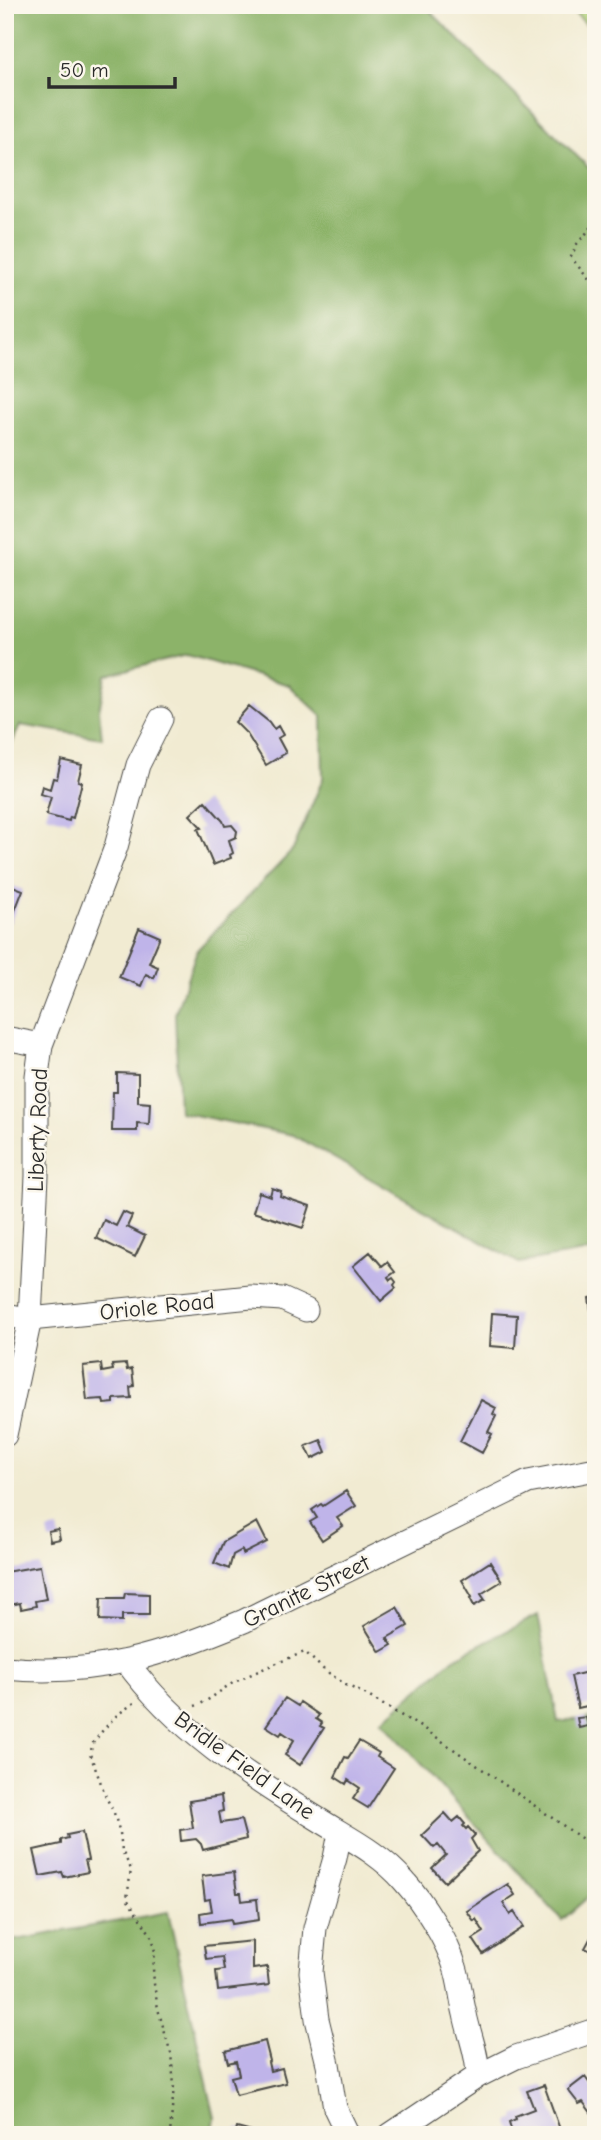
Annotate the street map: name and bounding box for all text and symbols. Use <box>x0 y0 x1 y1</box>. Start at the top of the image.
scale bar <box>49 46 175 90</box>
text: 50 m <box>60 58 109 82</box>
street label: Liberty Road <box>22 1068 53 1192</box>
street label: Oriole Road <box>98 1287 216 1326</box>
street label: Granite Street <box>238 1549 375 1634</box>
street label: Bridle Field Lane <box>169 1705 320 1825</box>

